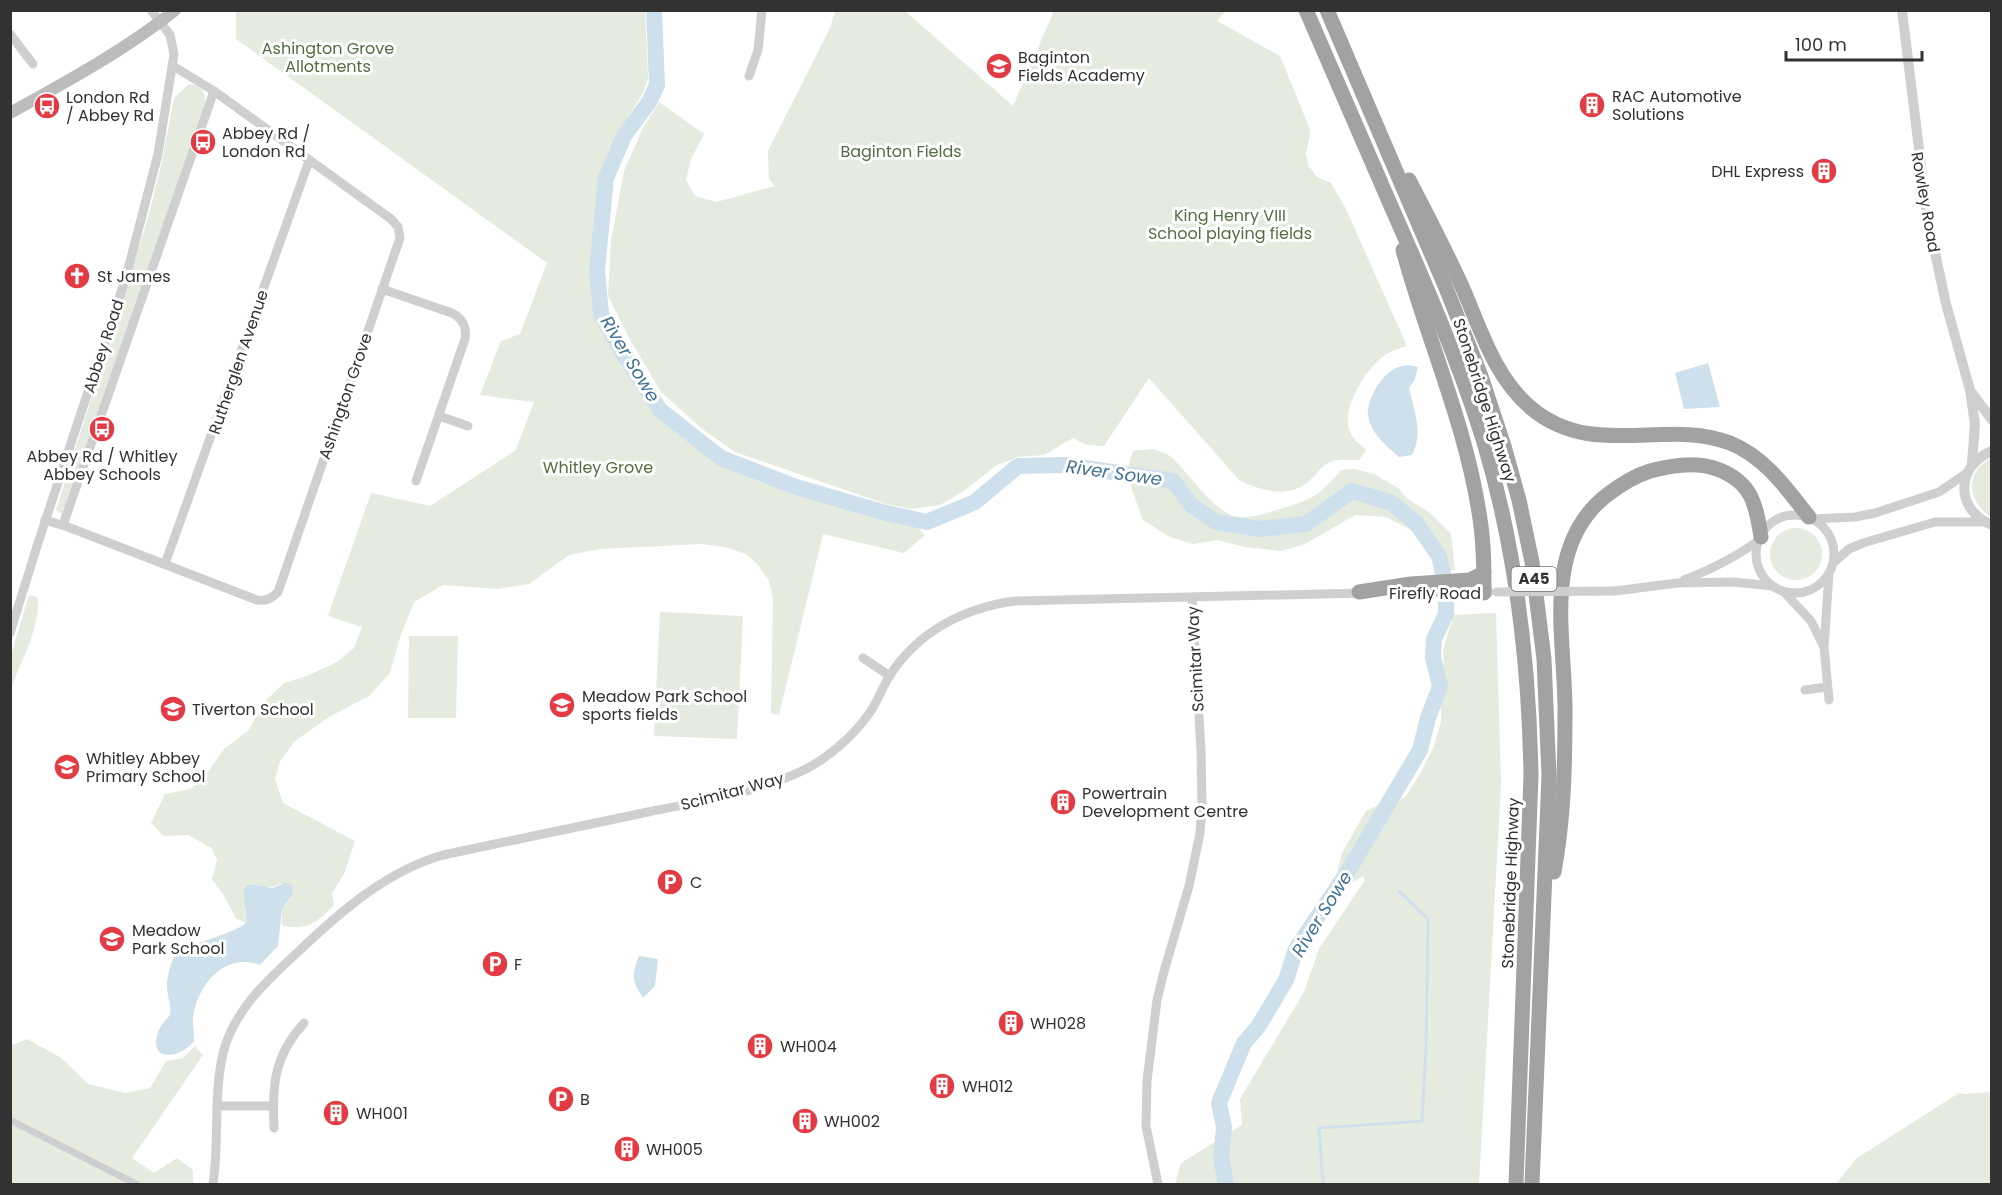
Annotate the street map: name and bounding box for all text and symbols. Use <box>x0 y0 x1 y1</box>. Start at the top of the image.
scale bar <box>1786 24 1922 62</box>
text: 100 m <box>1795 32 1847 57</box>
park label: Ashington Grove Allotments <box>262 37 394 78</box>
place label: Baginton Fields Academy <box>1018 46 1145 87</box>
school or university icon: Baginton Fields Academy <box>984 51 1014 81</box>
place label: RAC Automotive Solutions <box>1612 85 1742 126</box>
place label: London Rd / Abbey Rd <box>66 86 154 127</box>
building icon: RAC Automotive Solutions <box>1577 90 1607 120</box>
bus stop icon: London Rd / Abbey Rd <box>32 91 62 121</box>
place label: Abbey Rd / London Rd <box>222 122 310 163</box>
bus stop icon: Abbey Rd / London Rd <box>188 127 218 157</box>
park label: Baginton Fields <box>840 140 962 163</box>
street label: Rowley Road <box>1905 150 1946 254</box>
building icon: DHL Express <box>1809 156 1839 186</box>
place label: DHL Express <box>1711 160 1804 183</box>
park label: King Henry VIII School playing fields <box>1148 204 1312 245</box>
church icon: St James <box>62 261 92 291</box>
place label: St James <box>97 265 171 288</box>
street label: Rutherglen Avenue <box>203 287 274 437</box>
street label: Abbey Road <box>78 296 129 396</box>
water label: River Sowe <box>595 311 666 407</box>
street label: Stonebridge Highway <box>1447 315 1522 485</box>
street label: Ashington Grove <box>313 330 378 463</box>
bus stop icon: Abbey Rd / Whitley Abbey Schools <box>87 414 117 444</box>
place label: Abbey Rd / Whitley Abbey Schools <box>27 445 177 486</box>
water label: River Sowe <box>1064 453 1164 492</box>
park label: Whitley Grove <box>543 456 653 479</box>
road number: A45 <box>1512 567 1556 591</box>
street label: Firefly Road <box>1389 582 1481 605</box>
street label: Scimitar Way <box>1181 606 1210 712</box>
place label: Meadow Park School sports fields <box>582 685 747 726</box>
school or university icon: Meadow Park School sports fields <box>547 690 577 720</box>
school or university icon: Tiverton School <box>158 694 188 724</box>
place label: Tiverton School <box>192 698 314 721</box>
place label: Whitley Abbey Primary School <box>86 747 205 788</box>
school or university icon: Whitley Abbey Primary School <box>52 752 82 782</box>
street label: Scimitar Way <box>678 767 786 816</box>
place label: Powertrain Development Centre <box>1082 782 1248 823</box>
building icon: Powertrain Development Centre <box>1048 787 1078 817</box>
street label: Stonebridge Highway <box>1496 797 1525 969</box>
water label: River Sowe <box>1285 866 1358 961</box>
parking icon: C <box>655 867 685 897</box>
place label: C <box>690 871 702 894</box>
place label: Meadow Park School <box>132 919 224 960</box>
school or university icon: Meadow Park School <box>97 924 127 954</box>
parking icon: F <box>480 949 510 979</box>
place label: F <box>514 953 522 976</box>
building icon: WH028 <box>996 1008 1026 1038</box>
place label: WH028 <box>1030 1012 1086 1035</box>
building icon: WH004 <box>745 1031 775 1061</box>
place label: WH004 <box>780 1035 837 1058</box>
building icon: WH012 <box>927 1071 957 1101</box>
place label: WH012 <box>962 1075 1013 1098</box>
parking icon: B <box>546 1084 576 1114</box>
place label: B <box>580 1088 590 1111</box>
building icon: WH001 <box>321 1098 351 1128</box>
place label: WH001 <box>356 1102 408 1125</box>
building icon: WH002 <box>790 1106 820 1136</box>
place label: WH002 <box>824 1110 880 1133</box>
building icon: WH005 <box>612 1134 642 1164</box>
place label: WH005 <box>646 1138 703 1161</box>

